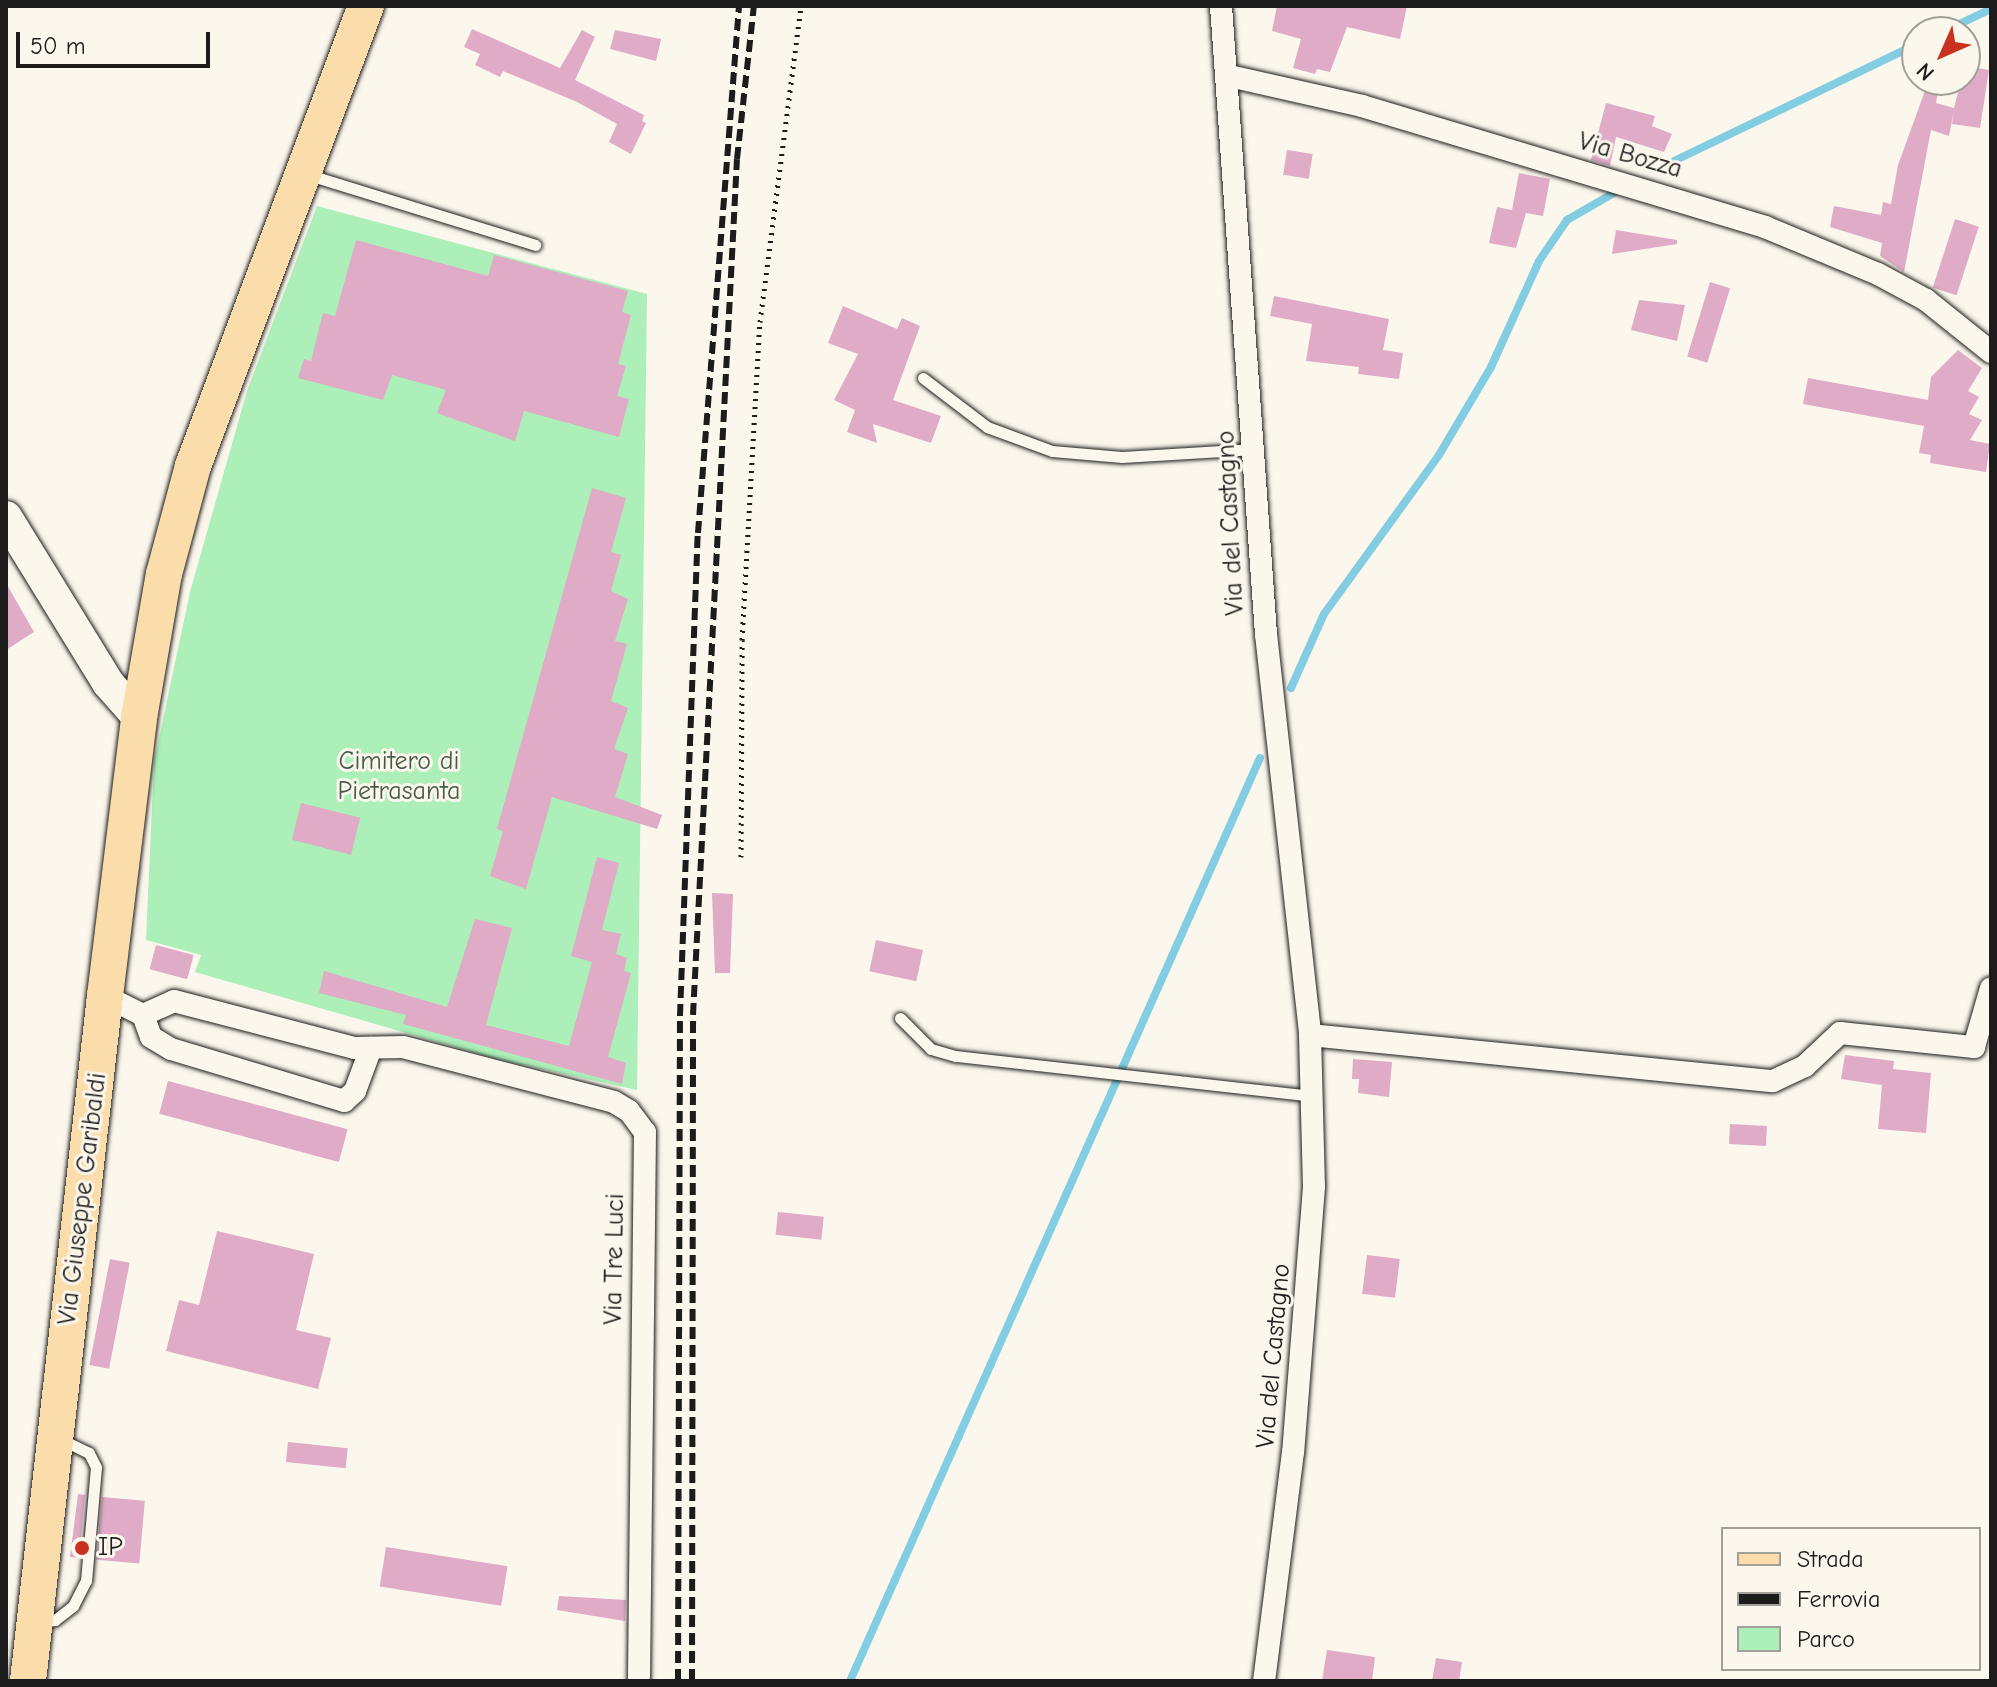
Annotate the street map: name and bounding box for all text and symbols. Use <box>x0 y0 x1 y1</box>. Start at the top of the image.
scale bar <box>20 16 214 66</box>
north arrow <box>1901 16 1981 96</box>
text: 50 m <box>30 32 86 60</box>
text: N <box>1911 57 1940 86</box>
street label: Via Bozza <box>1575 126 1685 186</box>
street label: Via del Castagno <box>1211 430 1251 616</box>
park label: Cimitero di Pietrasanta <box>338 746 460 808</box>
street label: Via Giuseppe Garibaldi <box>52 1071 114 1327</box>
street label: Via Tre Luci <box>598 1193 632 1325</box>
street label: Via del Castagno <box>1250 1262 1298 1450</box>
legend <box>1721 1527 1981 1671</box>
place label: IP <box>98 1532 123 1564</box>
marker: IP <box>73 1539 91 1557</box>
text: Strada <box>1797 1545 1864 1573</box>
text: Ferrovia <box>1797 1585 1880 1613</box>
text: Parco <box>1797 1625 1855 1653</box>

